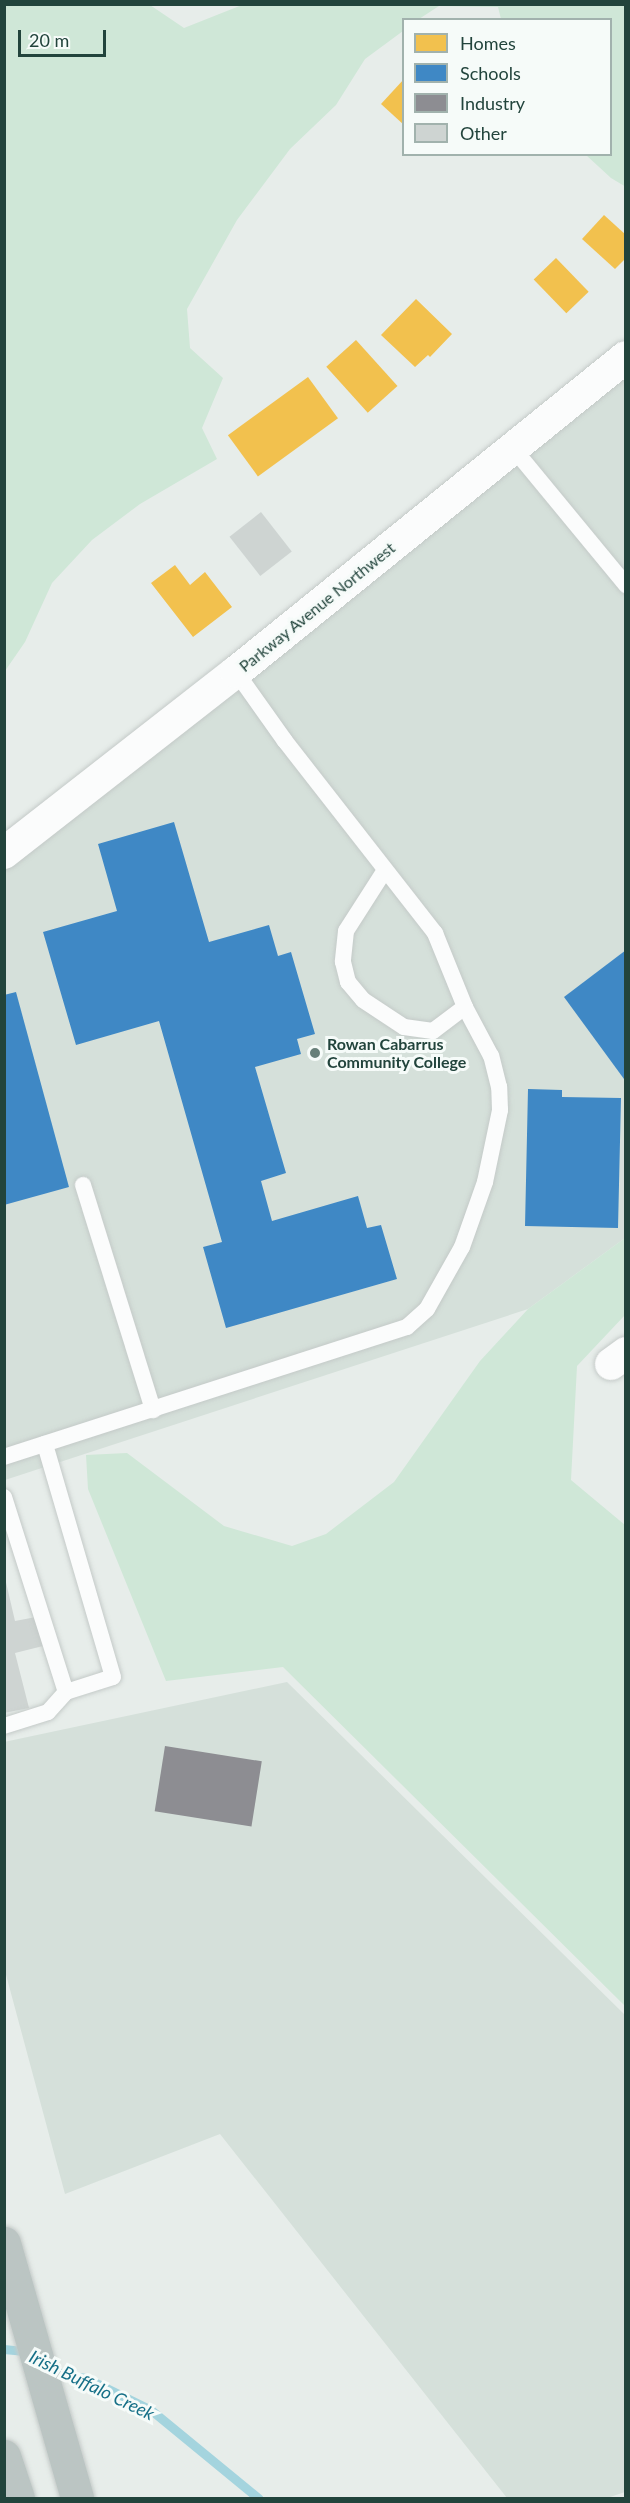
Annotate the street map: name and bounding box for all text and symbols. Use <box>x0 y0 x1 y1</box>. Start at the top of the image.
scale bar <box>21 18 110 56</box>
legend <box>402 18 612 156</box>
text: 20 m <box>29 29 69 51</box>
text: Homes <box>460 32 516 54</box>
text: Schools <box>460 62 521 84</box>
text: Industry <box>460 92 525 114</box>
text: Other <box>460 122 507 144</box>
street label: Parkway Avenue Northwest <box>235 538 399 676</box>
place label: Rowan Cabarrus Community College <box>327 1034 467 1072</box>
marker: Rowan Cabarrus Community College <box>308 1046 322 1060</box>
water label: Irish Buffalo Creek <box>26 2345 158 2425</box>

